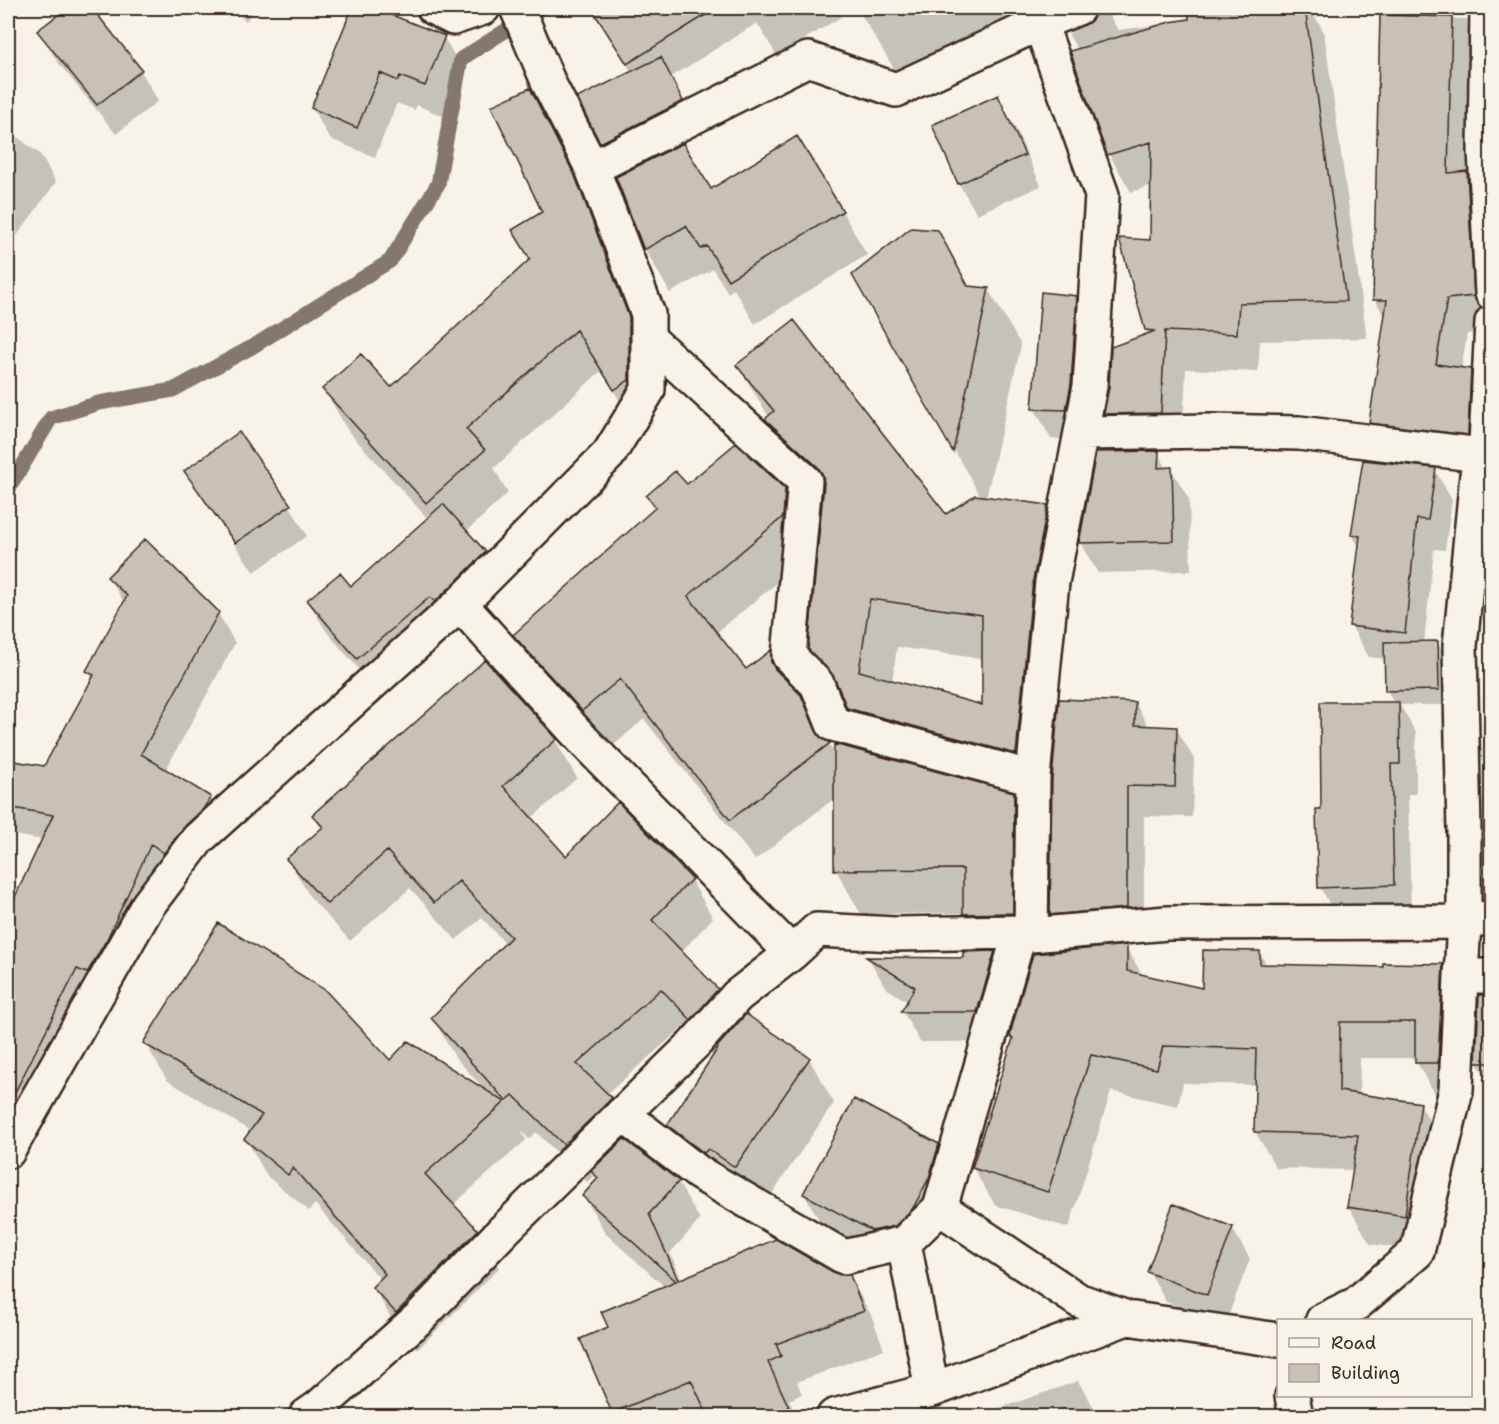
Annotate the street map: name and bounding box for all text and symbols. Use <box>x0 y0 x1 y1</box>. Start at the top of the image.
legend <box>1277 1319 1472 1397</box>
text: Road <box>1331 1331 1376 1355</box>
text: Building <box>1331 1361 1400 1385</box>

